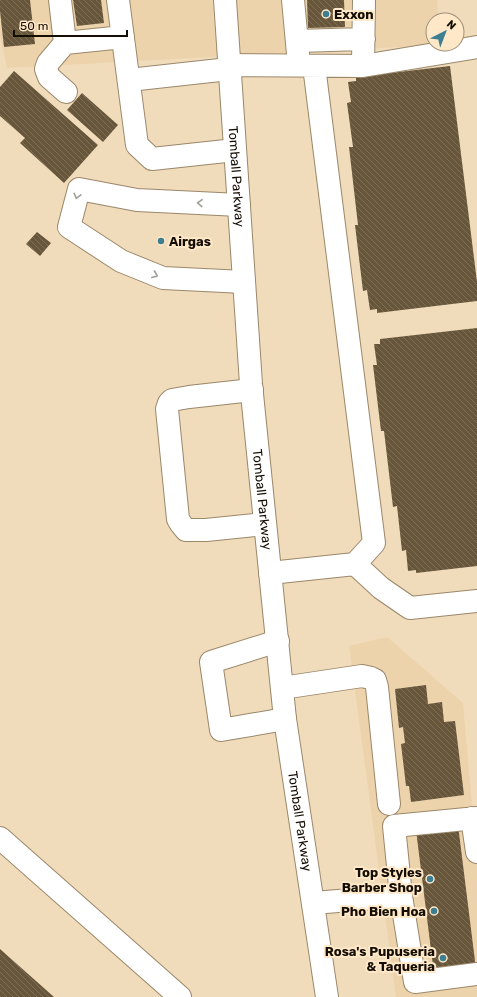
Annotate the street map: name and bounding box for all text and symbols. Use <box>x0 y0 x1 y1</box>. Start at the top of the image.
place label: Exxon <box>334 7 374 22</box>
marker: Exxon <box>321 9 331 19</box>
scale bar <box>14 12 127 38</box>
north arrow <box>425 12 465 52</box>
text: N <box>444 17 459 32</box>
text: 50 m <box>20 19 48 33</box>
street label: Tomball Parkway <box>226 126 248 228</box>
one-way arrow <box>73 193 82 200</box>
one-way arrow <box>197 199 203 207</box>
place label: Airgas <box>169 234 211 249</box>
marker: Airgas <box>156 236 166 246</box>
one-way arrow <box>152 270 159 278</box>
street label: Tomball Parkway <box>250 448 275 551</box>
street label: Tomball Parkway <box>285 770 315 872</box>
place label: Top Styles Barber Shop <box>342 865 422 895</box>
marker: Top Styles Barber Shop <box>425 874 435 884</box>
place label: Pho Bien Hoa <box>341 904 426 919</box>
marker: Pho Bien Hoa <box>429 906 439 916</box>
place label: Rosa's Pupuseria & Taqueria <box>325 944 435 974</box>
marker: Rosa's Pupuseria & Taqueria <box>438 953 448 963</box>

